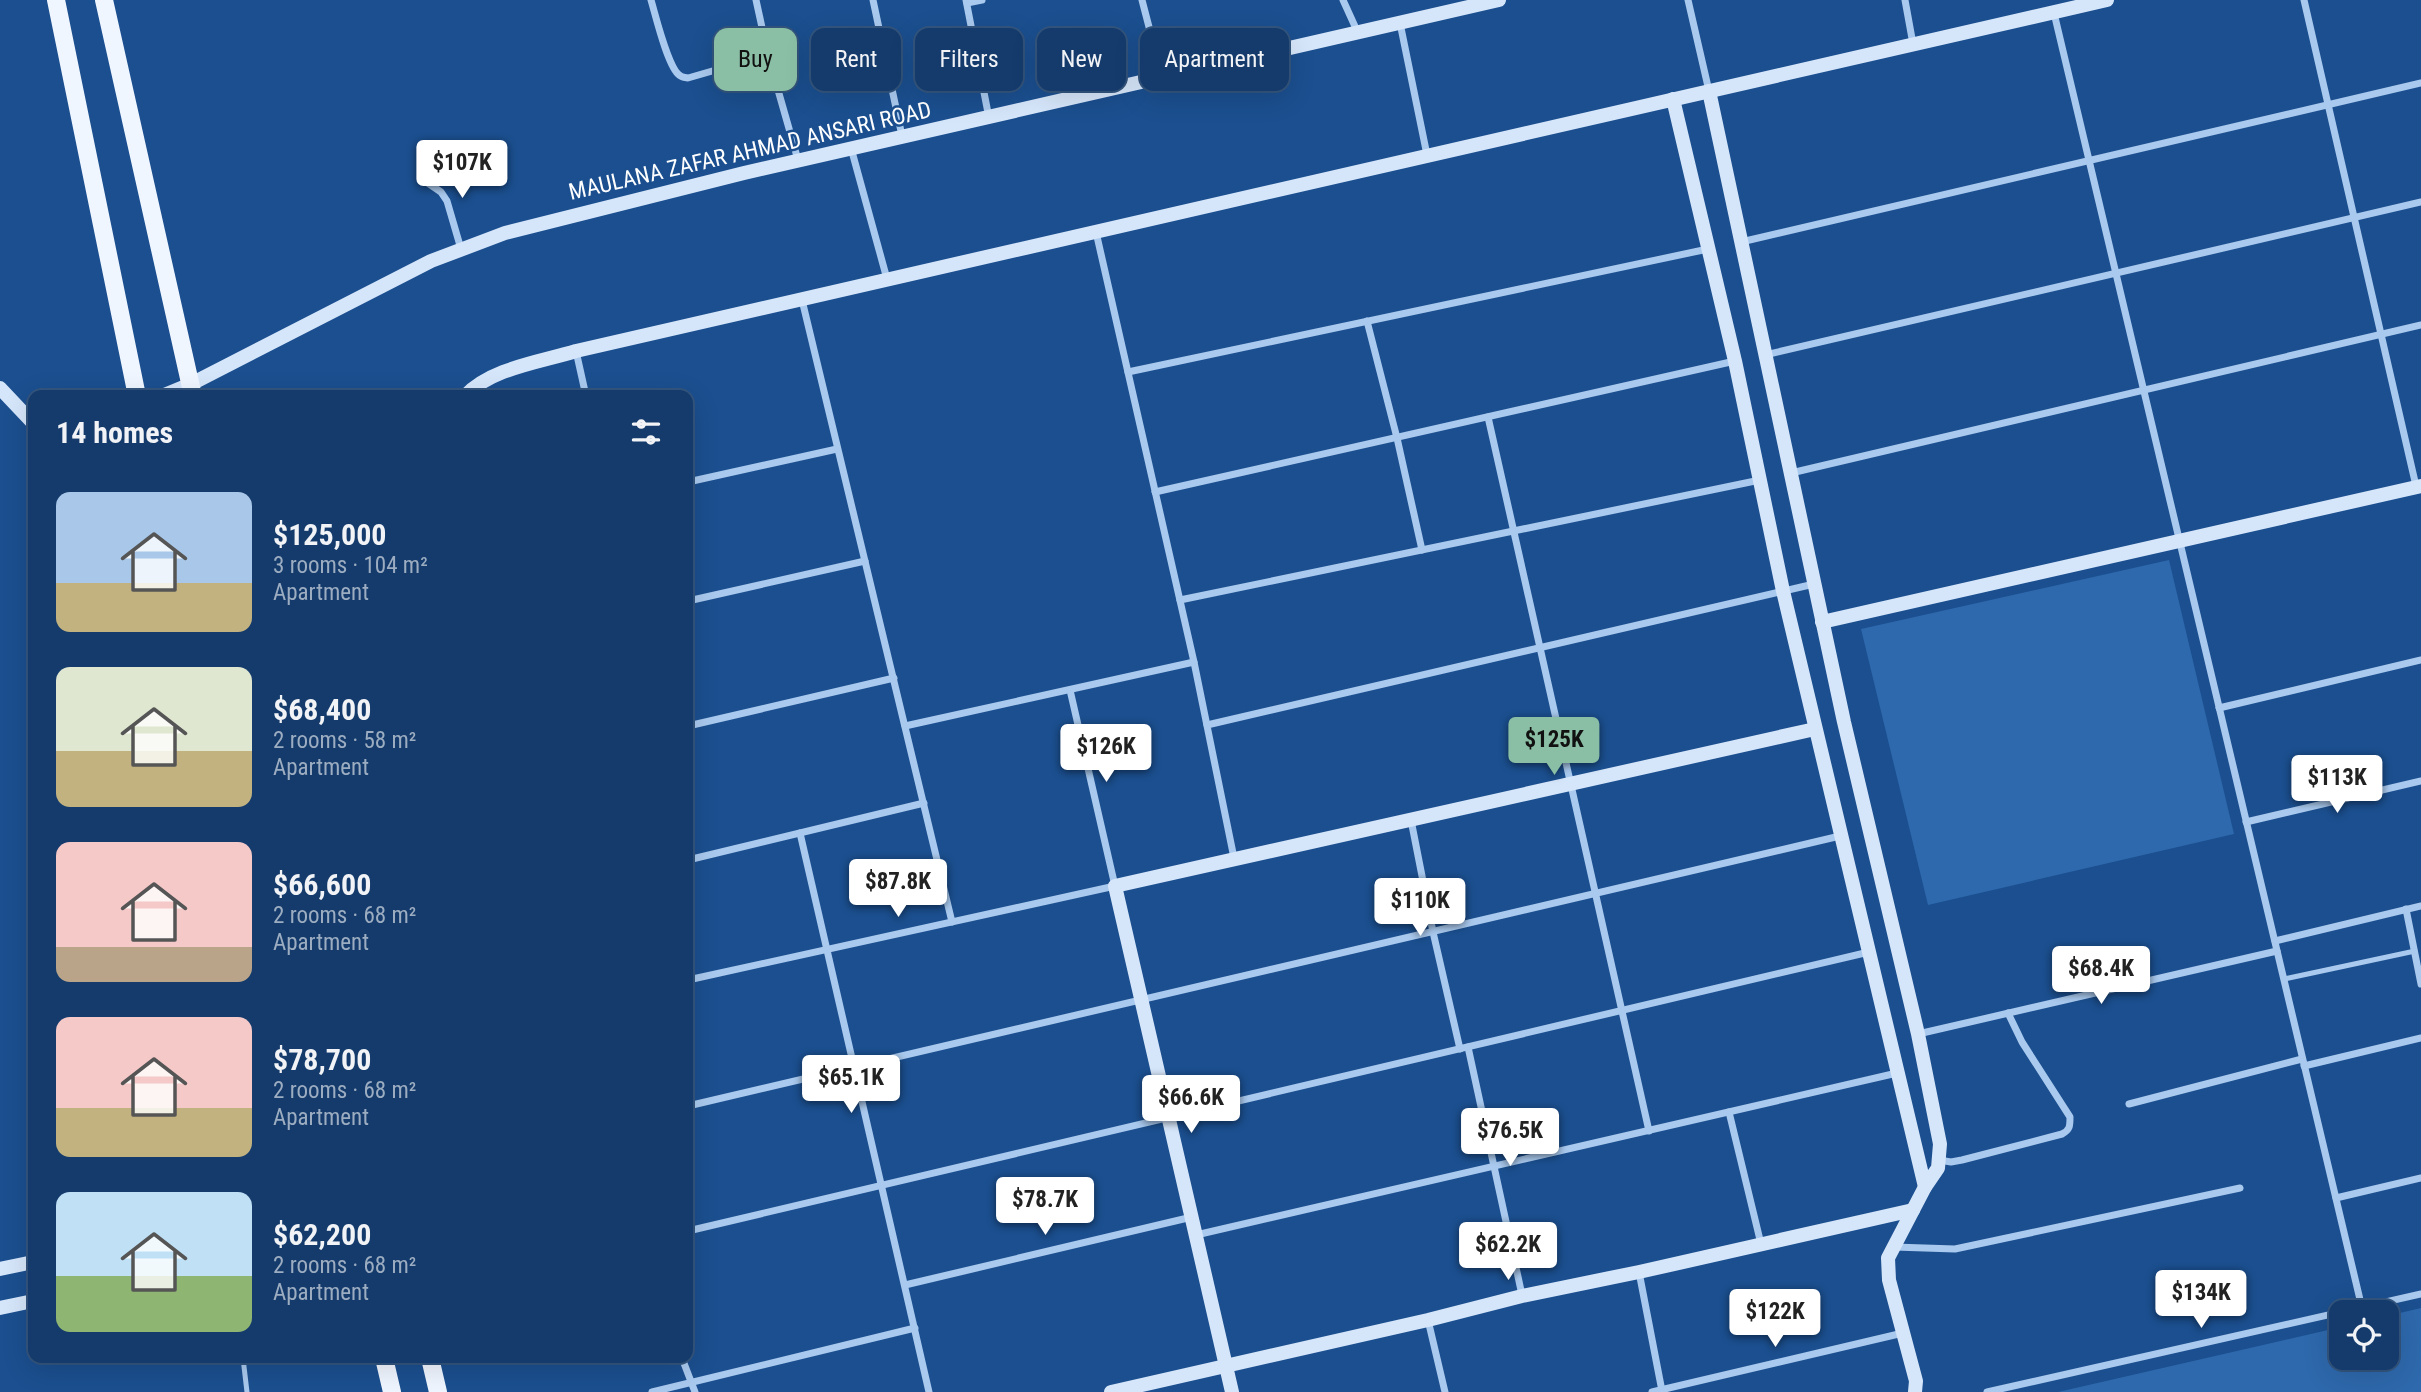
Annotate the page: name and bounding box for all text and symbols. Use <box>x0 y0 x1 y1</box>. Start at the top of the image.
chip: Buy <box>714 28 797 91</box>
chip: Rent <box>811 28 901 91</box>
chip: Filters <box>915 28 1023 91</box>
chip: New <box>1037 28 1126 91</box>
chip: Apartment <box>1140 28 1289 91</box>
street label: MAULANA ZAFAR AHMAD ANSARI ROAD <box>566 96 934 206</box>
pin: $107K <box>413 140 511 200</box>
text: $107K <box>432 149 492 176</box>
icon: filters <box>627 413 665 451</box>
text: 14 homes <box>56 415 173 450</box>
text: $125,000 <box>273 517 386 552</box>
icon: home <box>112 520 196 604</box>
text: 3 rooms · 104 m² <box>273 552 428 579</box>
text: Apartment <box>273 579 369 606</box>
text: $68,400 <box>273 692 371 727</box>
icon: home <box>112 695 196 779</box>
pin: $125K <box>1505 718 1603 777</box>
pin: $126K <box>1057 724 1155 784</box>
text: $125K <box>1524 726 1584 753</box>
text: 2 rooms · 58 m² <box>273 727 416 754</box>
text: $126K <box>1076 733 1136 760</box>
text: Apartment <box>273 754 369 781</box>
pin: $113K <box>2288 756 2386 815</box>
text: $113K <box>2307 764 2367 791</box>
pin: $87.8K <box>841 860 955 919</box>
text: $66,600 <box>273 867 371 902</box>
text: $87.8K <box>865 868 931 895</box>
icon: home <box>112 870 196 954</box>
pin: $110K <box>1371 878 1469 938</box>
text: $110K <box>1390 887 1450 914</box>
text: 2 rooms · 68 m² <box>273 902 416 929</box>
text: Apartment <box>273 929 369 956</box>
pin: $68.4K <box>2044 946 2158 1006</box>
text: $68.4K <box>2068 955 2134 982</box>
text: $78,700 <box>273 1042 371 1077</box>
icon: home <box>112 1045 196 1129</box>
pin: $65.1K <box>794 1056 908 1115</box>
text: $65.1K <box>818 1064 884 1091</box>
pin: $66.6K <box>1134 1076 1248 1135</box>
text: 2 rooms · 68 m² <box>273 1077 416 1104</box>
text: $66.6K <box>1158 1084 1224 1111</box>
text: Apartment <box>273 1104 369 1131</box>
pin: $76.5K <box>1453 1108 1567 1168</box>
text: $76.5K <box>1477 1117 1543 1144</box>
pin: $78.7K <box>988 1178 1102 1237</box>
text: $78.7K <box>1012 1186 1078 1213</box>
text: $62,200 <box>273 1217 371 1252</box>
icon: home <box>112 1220 196 1304</box>
pin: $62.2K <box>1451 1222 1565 1282</box>
text: $62.2K <box>1475 1231 1541 1258</box>
text: 2 rooms · 68 m² <box>273 1252 416 1279</box>
pin: $134K <box>2152 1270 2250 1330</box>
text: Apartment <box>273 1279 369 1306</box>
text: $134K <box>2171 1279 2231 1306</box>
pin: $122K <box>1726 1290 1824 1349</box>
text: $122K <box>1745 1298 1805 1325</box>
map controls <box>2329 1300 2399 1370</box>
button: locate <box>2329 1300 2399 1370</box>

